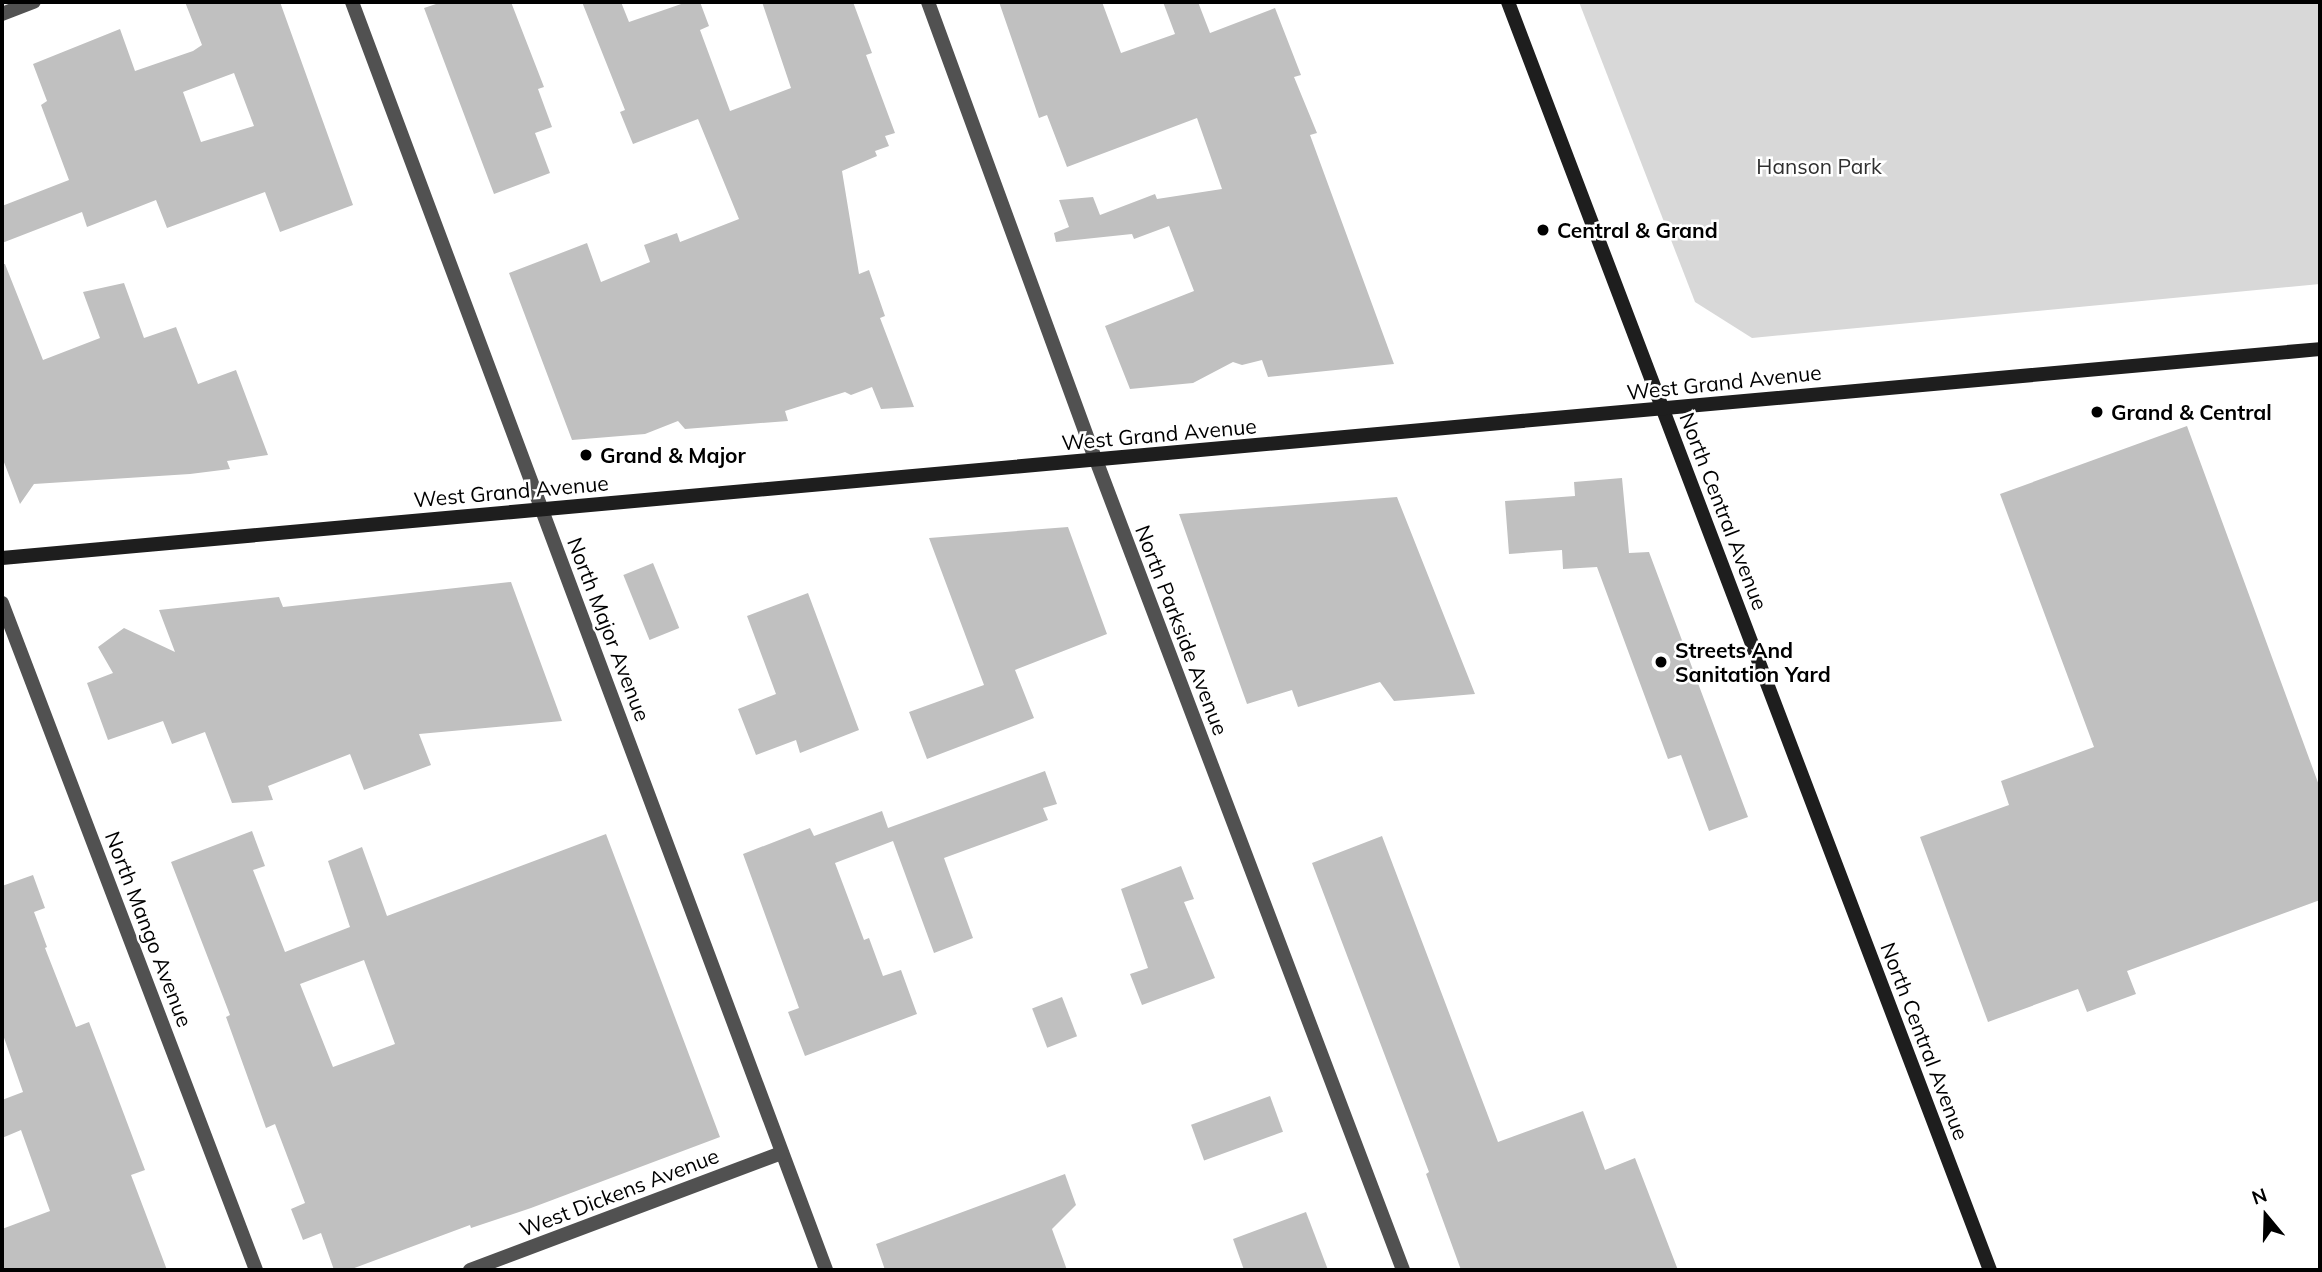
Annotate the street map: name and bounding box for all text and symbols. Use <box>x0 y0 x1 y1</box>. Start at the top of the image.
park label: Hanson Park <box>1756 153 1882 179</box>
place label: Central & Grand <box>1557 217 1718 243</box>
marker: Central & Grand <box>1535 222 1551 238</box>
street label: West Grand Avenue <box>1625 359 1823 405</box>
place label: Grand & Central <box>2111 399 2272 425</box>
marker: Grand & Central <box>2089 404 2105 420</box>
street label: North Central Avenue <box>1675 409 1773 613</box>
street label: West Grand Avenue <box>1060 413 1258 455</box>
place label: Grand & Major <box>600 442 746 468</box>
marker: Grand & Major <box>578 447 594 463</box>
street label: West Grand Avenue <box>412 470 610 512</box>
street label: North Parkside Avenue <box>1130 521 1234 739</box>
street label: North Major Avenue <box>562 534 656 724</box>
place label: Streets And Sanitation Yard <box>1675 637 1831 687</box>
marker: Streets And Sanitation Yard <box>1653 654 1669 670</box>
street label: North Mango Avenue <box>100 828 198 1030</box>
street label: North Central Avenue <box>1876 939 1974 1143</box>
street label: West Dickens Avenue <box>516 1142 722 1242</box>
north arrow <box>2231 1181 2301 1251</box>
text: N <box>2248 1182 2270 1210</box>

